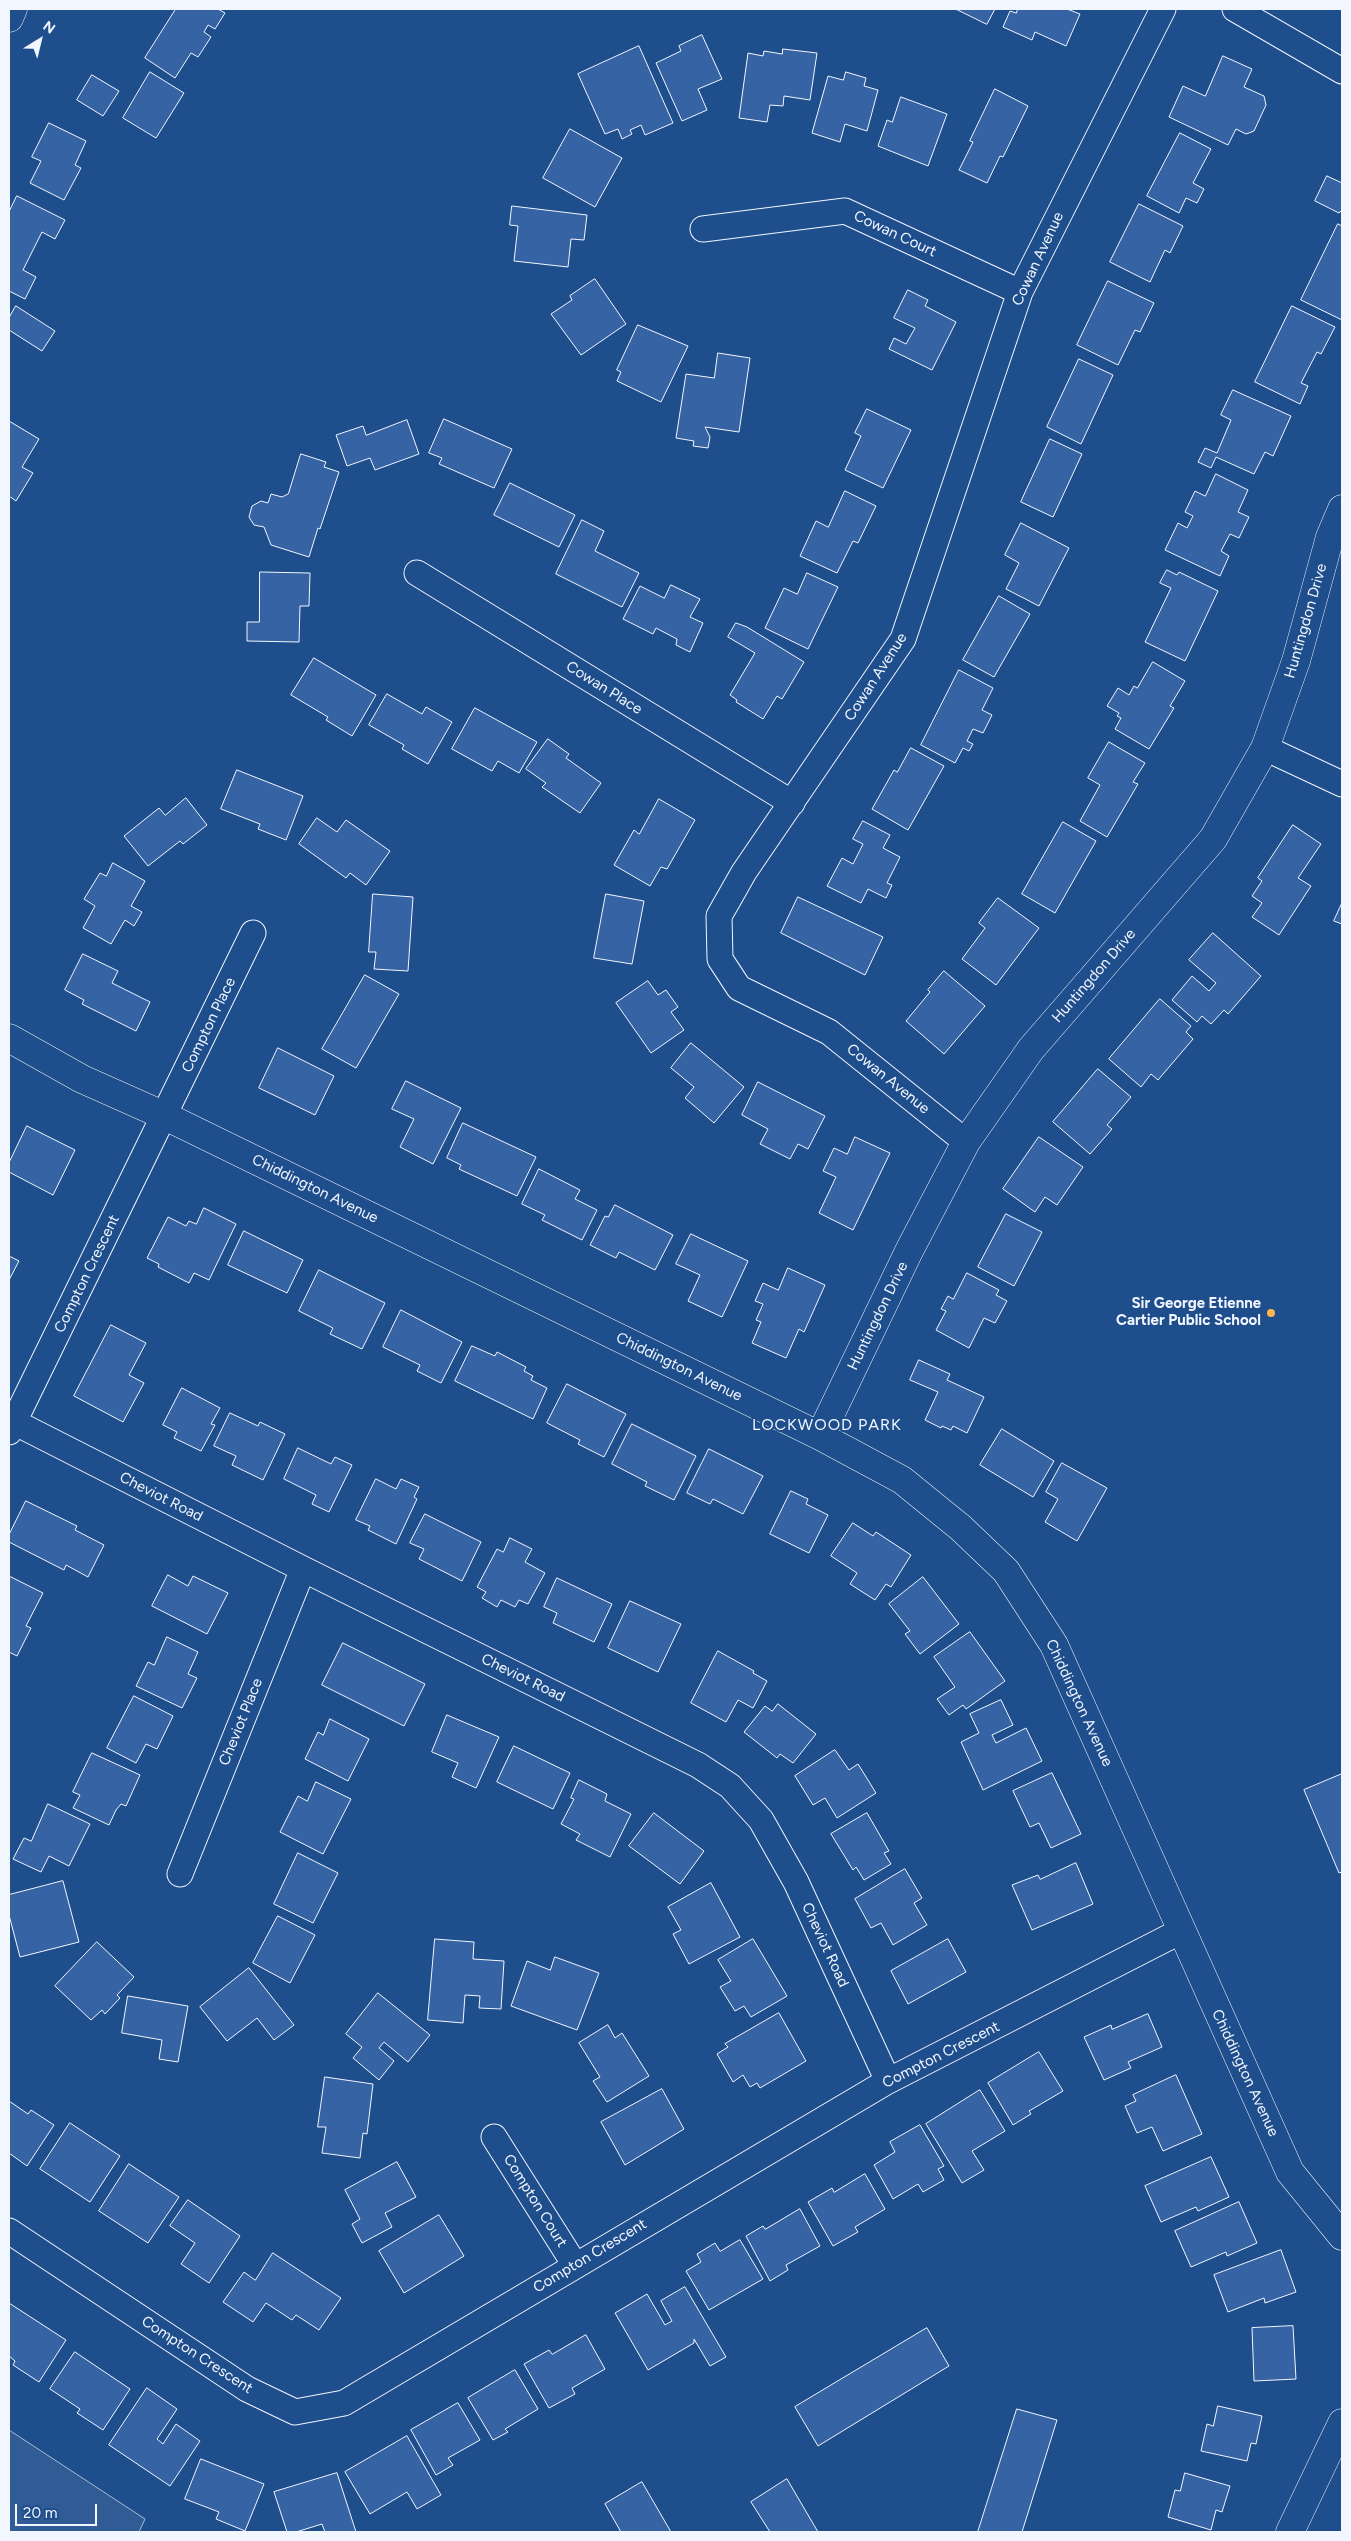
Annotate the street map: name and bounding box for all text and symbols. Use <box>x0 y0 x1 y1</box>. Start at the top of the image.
north arrow <box>15 15 65 65</box>
text: N <box>40 17 58 38</box>
street label: Cowan Court <box>851 207 939 261</box>
street label: Cowan Avenue <box>1008 209 1068 309</box>
street label: Huntingdon Drive <box>1281 562 1331 680</box>
street label: Cowan Avenue <box>841 630 911 724</box>
street label: Cowan Place <box>563 657 645 719</box>
street label: Huntingdon Drive <box>1048 925 1140 1027</box>
street label: Compton Place <box>178 975 240 1075</box>
street label: Cowan Avenue <box>843 1040 933 1118</box>
street label: Chiddington Avenue <box>249 1151 381 1227</box>
street label: Compton Crescent <box>51 1212 123 1336</box>
street label: Huntingdon Drive <box>844 1259 912 1373</box>
place label: Sir George Etienne Cartier Public School <box>1116 1295 1261 1330</box>
marker: Sir George Etienne Cartier Public School <box>1265 1307 1277 1319</box>
street label: Chiddington Avenue <box>613 1329 745 1405</box>
district label: LOCKWOOD PARK <box>750 1415 904 1435</box>
street label: Cheviot Road <box>116 1468 206 1526</box>
street label: Chiddington Avenue <box>1042 1637 1116 1769</box>
street label: Cheviot Road <box>478 1650 568 1706</box>
street label: Cheviot Place <box>215 1676 267 1768</box>
street label: Cheviot Road <box>798 1900 852 1990</box>
street label: Chiddington Avenue <box>1208 2007 1282 2139</box>
street label: Compton Crescent <box>879 2018 1003 2092</box>
street label: Compton Court <box>499 2151 571 2251</box>
street label: Compton Crescent <box>530 2215 650 2297</box>
street label: Compton Crescent <box>138 2312 256 2398</box>
scale bar <box>18 2494 100 2526</box>
text: 20 m <box>23 2504 57 2522</box>

